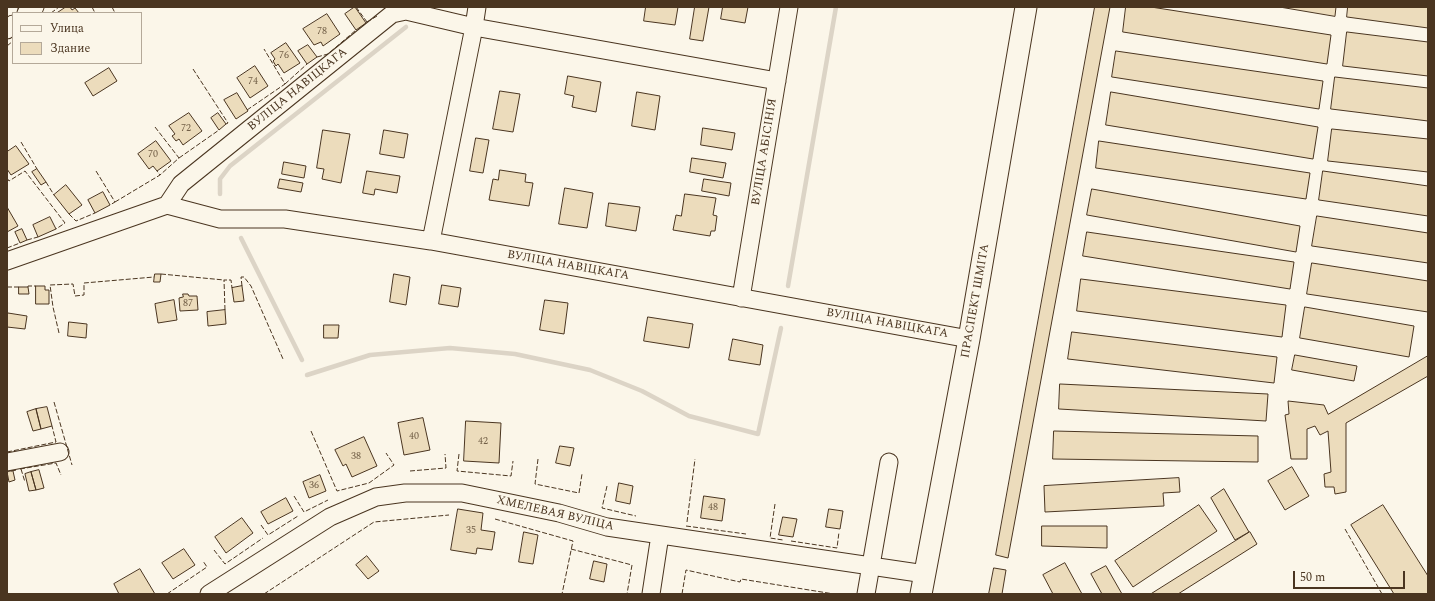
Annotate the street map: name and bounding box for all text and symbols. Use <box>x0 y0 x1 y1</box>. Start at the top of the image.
legend <box>12 12 142 64</box>
text: Улица <box>50 19 84 38</box>
house number: 78 <box>317 26 327 38</box>
text: Здание <box>50 39 90 58</box>
street label: ВУЛІЦА НАВІЦКАГА <box>245 45 351 135</box>
house number: 76 <box>279 50 289 62</box>
house number: 74 <box>248 76 258 88</box>
street label: ВУЛІЦА АБІСІНІЯ <box>749 97 781 207</box>
house number: 72 <box>181 123 191 135</box>
house number: 70 <box>148 149 158 161</box>
street label: ПРАСПЕКТ ШМІТА <box>959 243 993 359</box>
street label: ВУЛІЦА НАВІЦКАГА <box>506 248 630 284</box>
house number: 87 <box>183 298 193 310</box>
street label: ВУЛІЦА НАВІЦКАГА <box>825 306 949 342</box>
house number: 40 <box>409 431 419 443</box>
house number: 42 <box>478 436 488 448</box>
house number: 38 <box>351 451 361 463</box>
house number: 36 <box>309 480 319 492</box>
street label: ХМЕЛЕВАЯ ВУЛІЦА <box>495 493 615 535</box>
house number: 48 <box>708 502 718 514</box>
house number: 35 <box>466 525 476 537</box>
scale bar <box>1295 563 1407 589</box>
text: 50 m <box>1300 568 1325 587</box>

